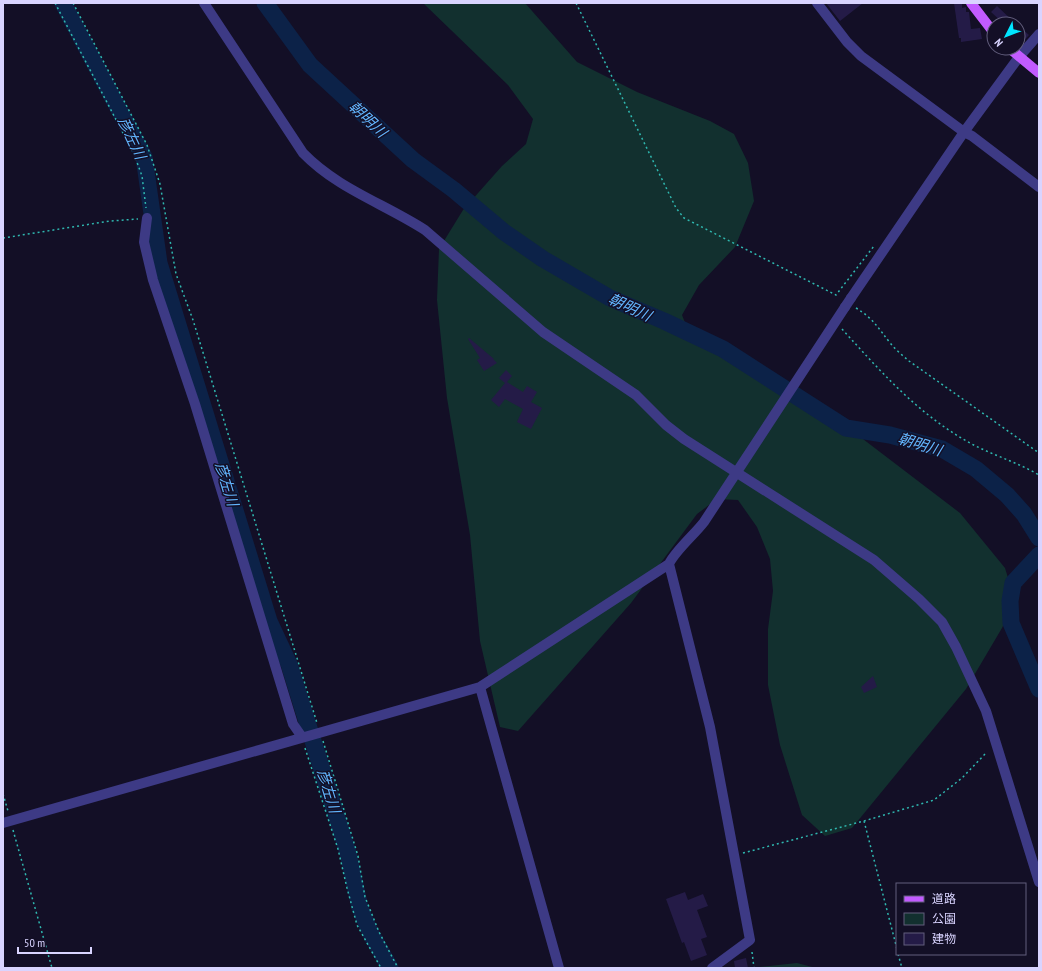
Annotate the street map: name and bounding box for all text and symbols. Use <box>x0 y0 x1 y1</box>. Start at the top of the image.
north arrow <box>986 16 1026 56</box>
text: N <box>991 36 1006 50</box>
water label: 朝明川 <box>345 97 392 143</box>
water label: 彦左川 <box>114 114 151 164</box>
water label: 朝明川 <box>606 289 656 326</box>
water label: 朝明川 <box>896 428 946 460</box>
water label: 彦左川 <box>211 460 243 510</box>
water label: 彦左川 <box>313 767 345 817</box>
legend <box>896 883 1026 955</box>
text: 道路 <box>932 891 956 906</box>
text: 公園 <box>932 911 956 926</box>
scale bar <box>18 929 91 955</box>
text: 建物 <box>932 931 956 946</box>
text: 50 m <box>24 935 45 950</box>

